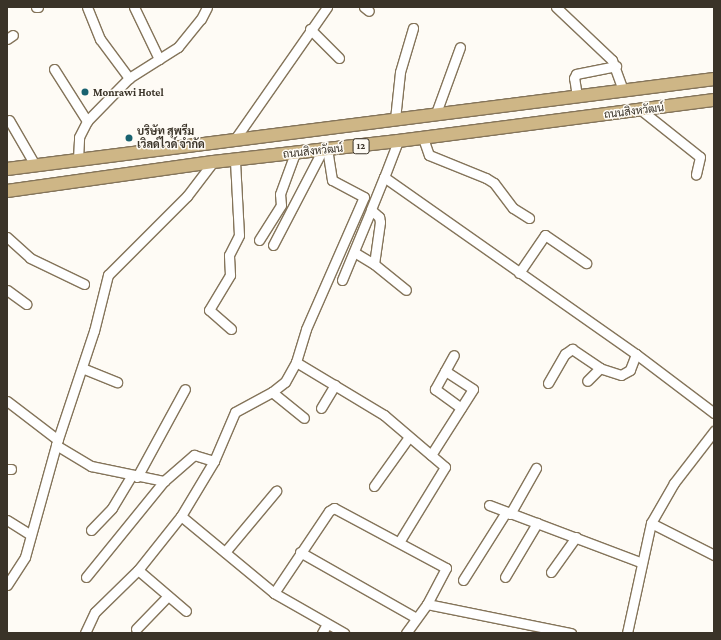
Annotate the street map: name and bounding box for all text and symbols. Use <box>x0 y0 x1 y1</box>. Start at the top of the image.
place label: Monrawi Hotel <box>93 85 164 99</box>
marker: Monrawi Hotel <box>80 87 90 97</box>
street label: ถนนสิงหวัฒน์ <box>603 101 665 121</box>
place label: บริษัท สุพรีม เวิลด์ไวด์ จำกัด <box>137 125 205 151</box>
marker: บริษัท สุพรีม เวิลด์ไวด์ จำกัด <box>124 133 134 143</box>
road number: 12 <box>352 138 370 154</box>
street label: ถนนสิงหวัฒน์ <box>282 141 344 161</box>

